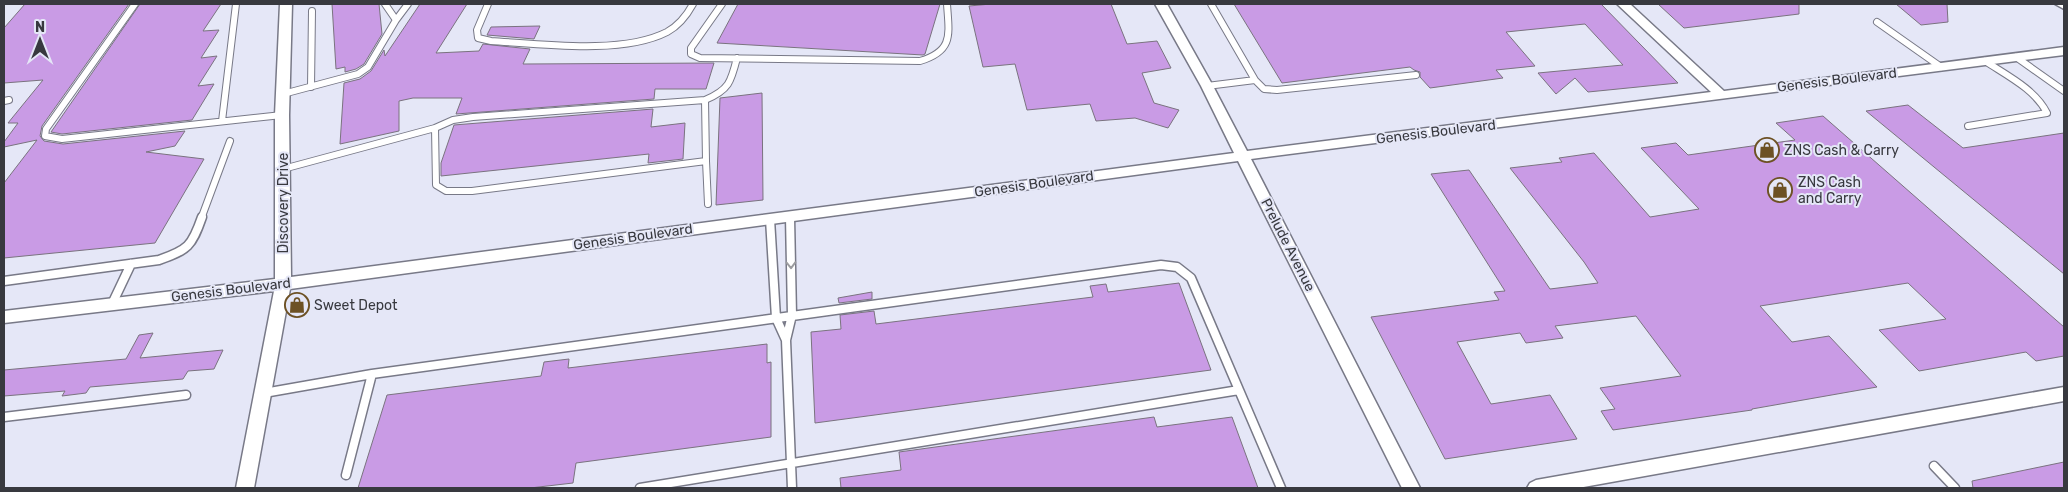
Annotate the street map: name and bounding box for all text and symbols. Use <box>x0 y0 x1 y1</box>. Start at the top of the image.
north arrow <box>15 15 65 65</box>
text: N <box>35 19 45 36</box>
street label: Genesis Boulevard <box>1776 64 1898 96</box>
street label: Genesis Boulevard <box>1375 116 1497 148</box>
shop icon: ZNS Cash & Carry <box>1754 137 1780 163</box>
place label: ZNS Cash & Carry <box>1784 142 1899 159</box>
street label: Discovery Drive <box>275 152 292 253</box>
street label: Genesis Boulevard <box>973 167 1095 201</box>
place label: ZNS Cash and Carry <box>1798 174 1862 207</box>
shop icon: ZNS Cash and Carry <box>1767 177 1793 203</box>
street label: Prelude Avenue <box>1257 196 1319 294</box>
street label: Genesis Boulevard <box>572 220 694 254</box>
one-way arrow <box>786 262 796 269</box>
street label: Genesis Boulevard <box>170 274 292 306</box>
shop icon: Sweet Depot <box>284 292 310 318</box>
place label: Sweet Depot <box>314 297 398 314</box>

